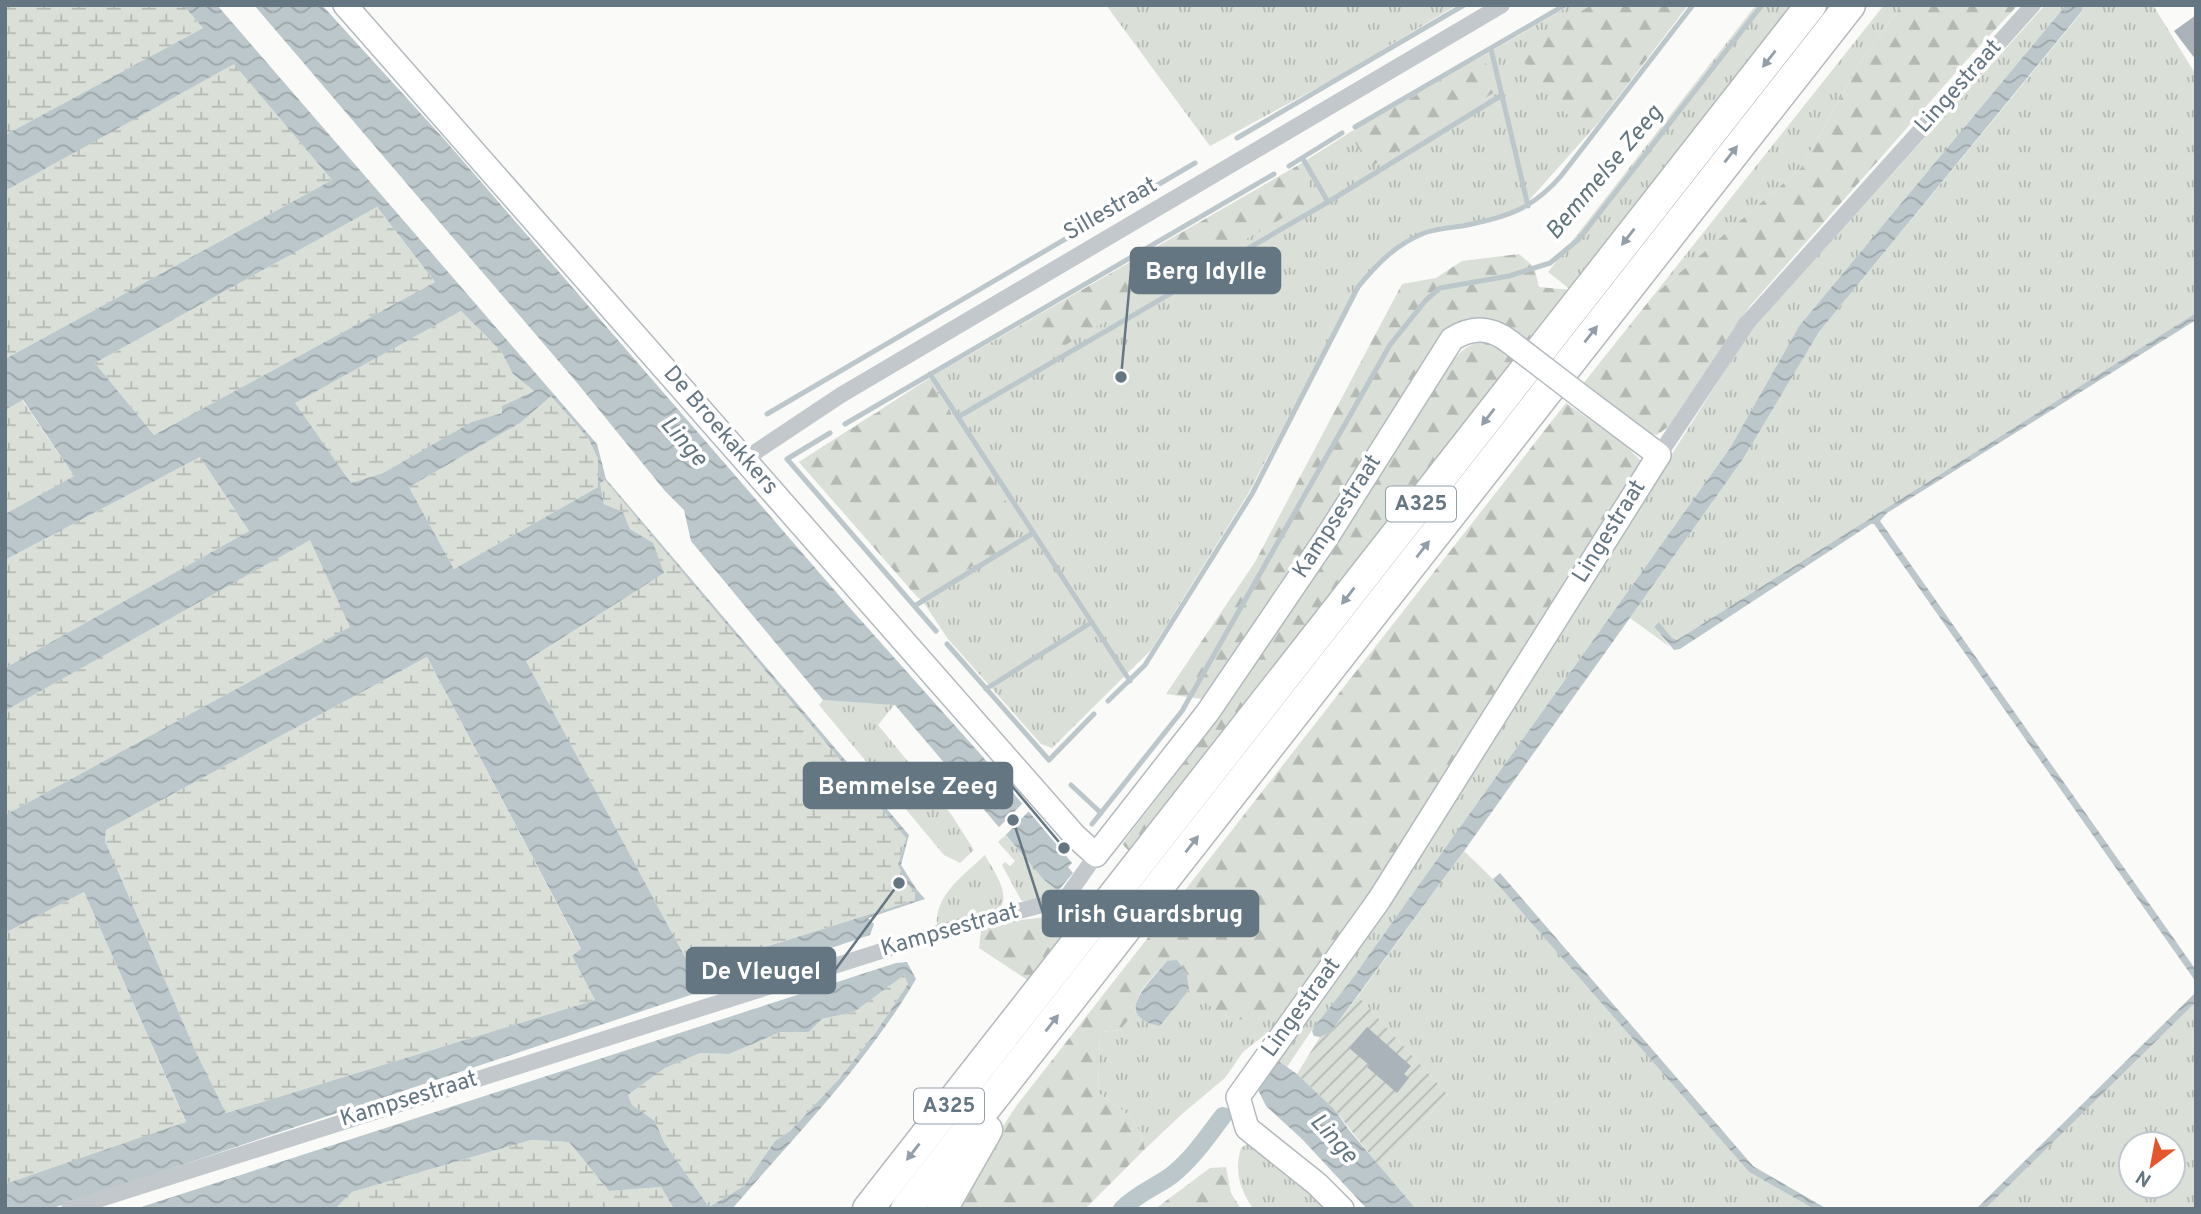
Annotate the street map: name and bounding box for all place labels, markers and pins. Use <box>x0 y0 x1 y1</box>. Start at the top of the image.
callout: Berg Idylle <box>1131 248 1280 293</box>
callout: Bemmelse Zeeg <box>804 763 1012 808</box>
callout: Irish Guardsbrug <box>1043 891 1258 936</box>
callout: De Vleugel <box>687 948 835 993</box>

